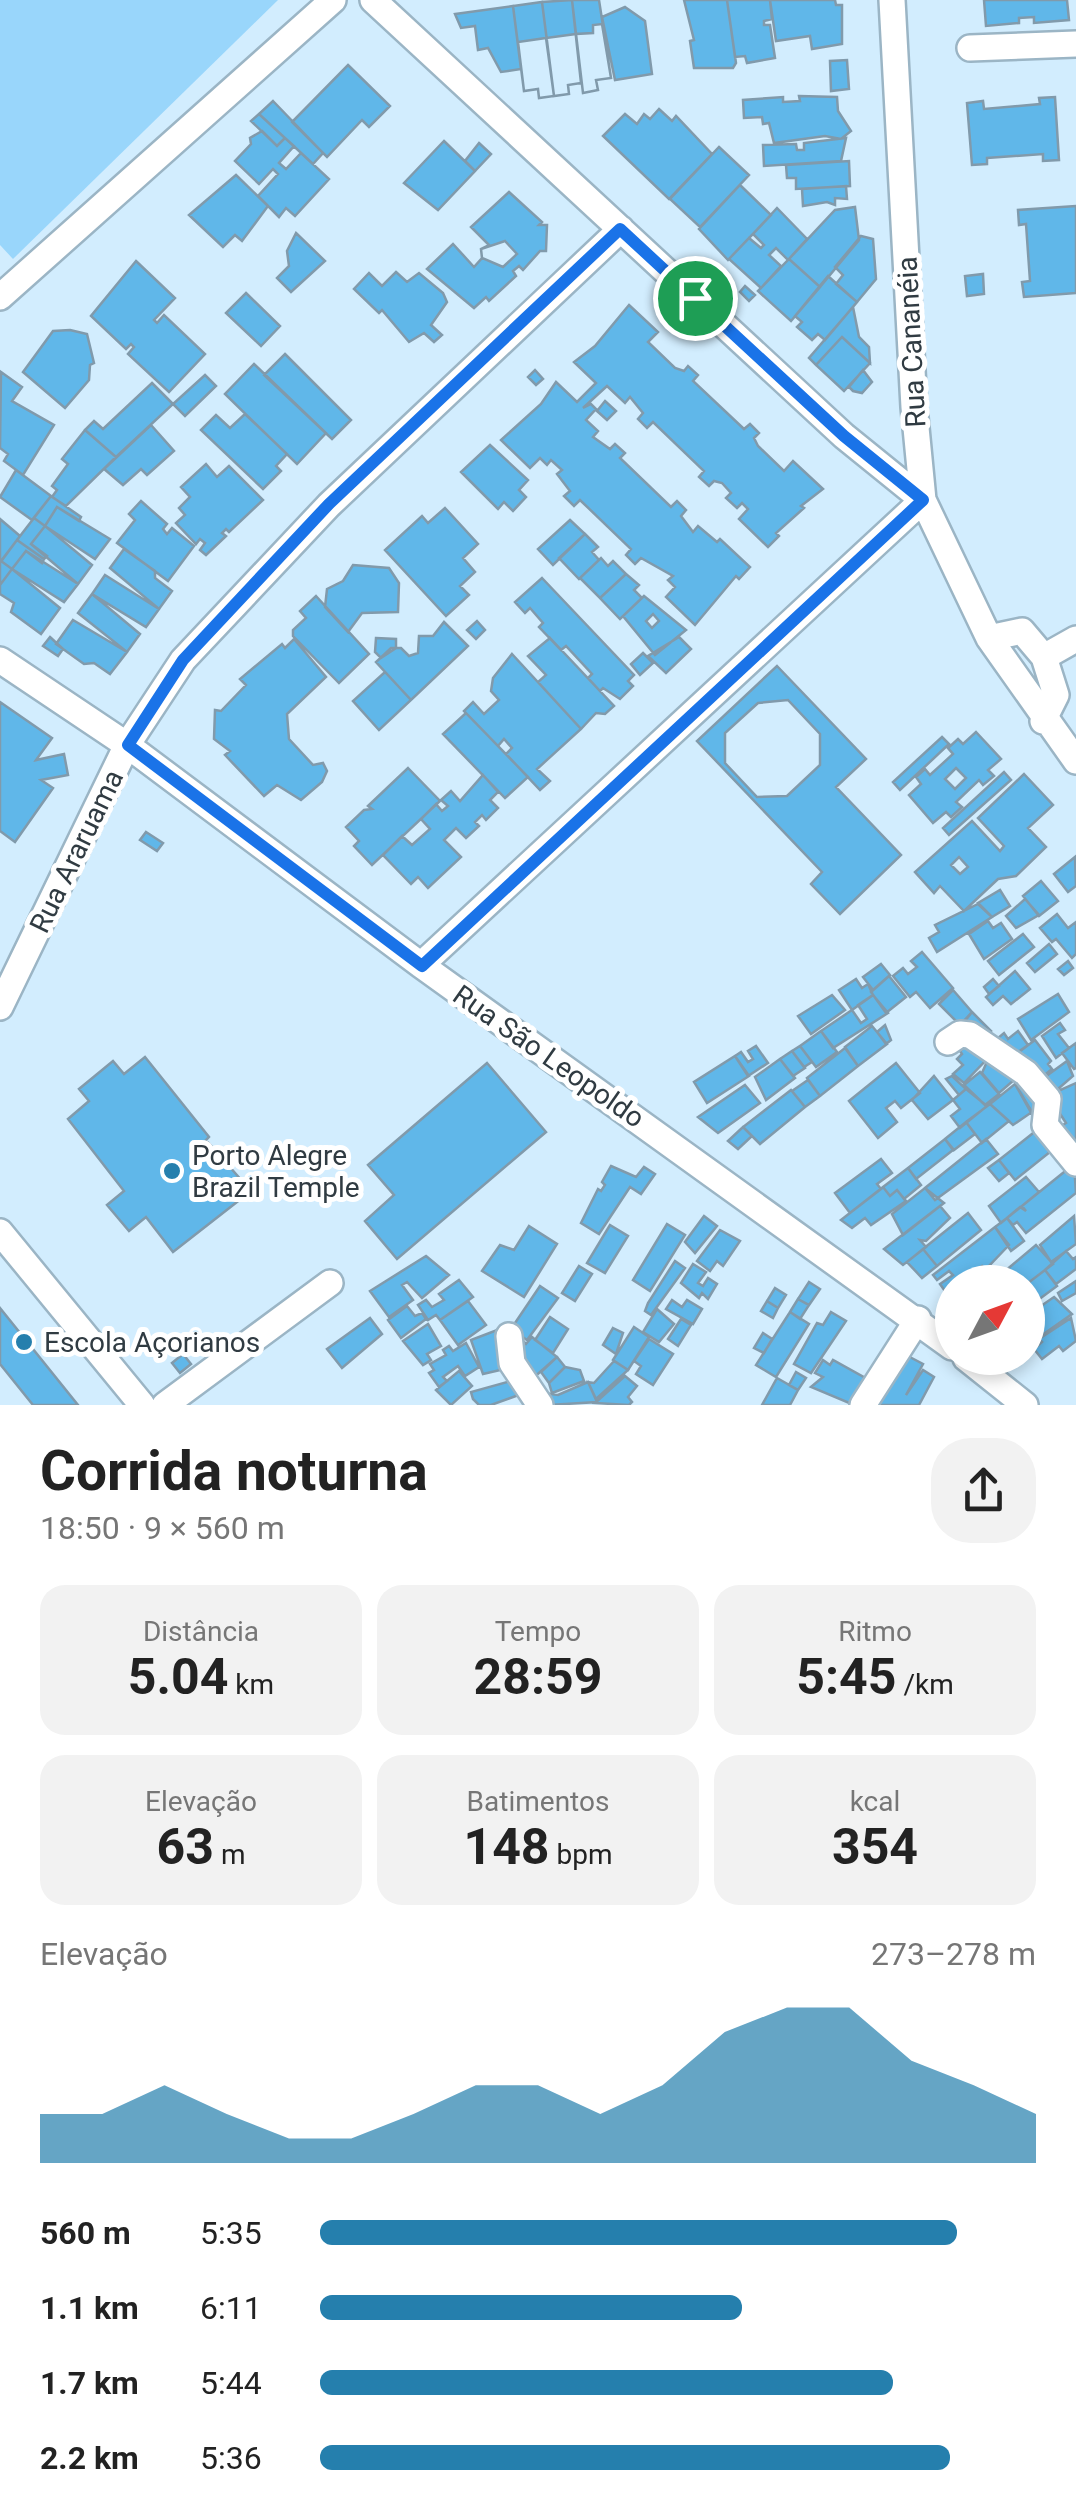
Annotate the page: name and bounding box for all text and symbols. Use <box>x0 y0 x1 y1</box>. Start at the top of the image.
pin <box>653 256 738 341</box>
street label: Rua Cananéia <box>891 256 932 428</box>
icon: arrive <box>668 271 723 326</box>
street label: Rua Araruama <box>23 764 130 938</box>
street label: Rua São Leopoldo <box>447 978 651 1135</box>
place label: Porto Alegre Brazil Temple <box>192 1139 360 1204</box>
marker: Porto Alegre Brazil Temple <box>161 1160 183 1182</box>
north arrow <box>935 1265 1045 1375</box>
map controls <box>935 1265 1045 1375</box>
place label: Escola Açorianos <box>44 1326 260 1359</box>
marker: Escola Açorianos <box>13 1331 35 1353</box>
button: share <box>931 1438 1036 1543</box>
text: Corrida noturna <box>40 1439 428 1503</box>
text: 18:50 · 9 × 560 m <box>40 1509 285 1547</box>
text: Distância <box>143 1615 259 1648</box>
text: Tempo <box>495 1615 581 1648</box>
text: Ritmo <box>838 1615 912 1648</box>
text: 5.04 <box>128 1648 228 1706</box>
text: 28:59 <box>474 1648 602 1706</box>
text: 5:45 <box>796 1648 896 1706</box>
text: km <box>228 1668 274 1701</box>
text: /km <box>896 1668 954 1701</box>
text: Elevação <box>145 1785 257 1818</box>
text: Batimentos <box>467 1785 609 1818</box>
text: kcal <box>850 1785 900 1818</box>
text: 63 <box>157 1818 214 1876</box>
text: 148 <box>463 1818 550 1876</box>
text: 354 <box>832 1818 918 1876</box>
text: m <box>214 1838 245 1871</box>
text: bpm <box>550 1838 613 1871</box>
text: Elevação <box>40 1935 168 1973</box>
text: 273–278 m <box>871 1935 1036 1973</box>
text: 560 m <box>40 2214 131 2252</box>
text: 5:35 <box>200 2214 262 2252</box>
text: 1.1 km <box>40 2289 139 2327</box>
text: 6:11 <box>200 2289 262 2327</box>
text: 1.7 km <box>40 2364 139 2402</box>
text: 5:44 <box>200 2364 262 2402</box>
text: 2.2 km <box>40 2439 139 2477</box>
text: 5:36 <box>200 2439 262 2477</box>

